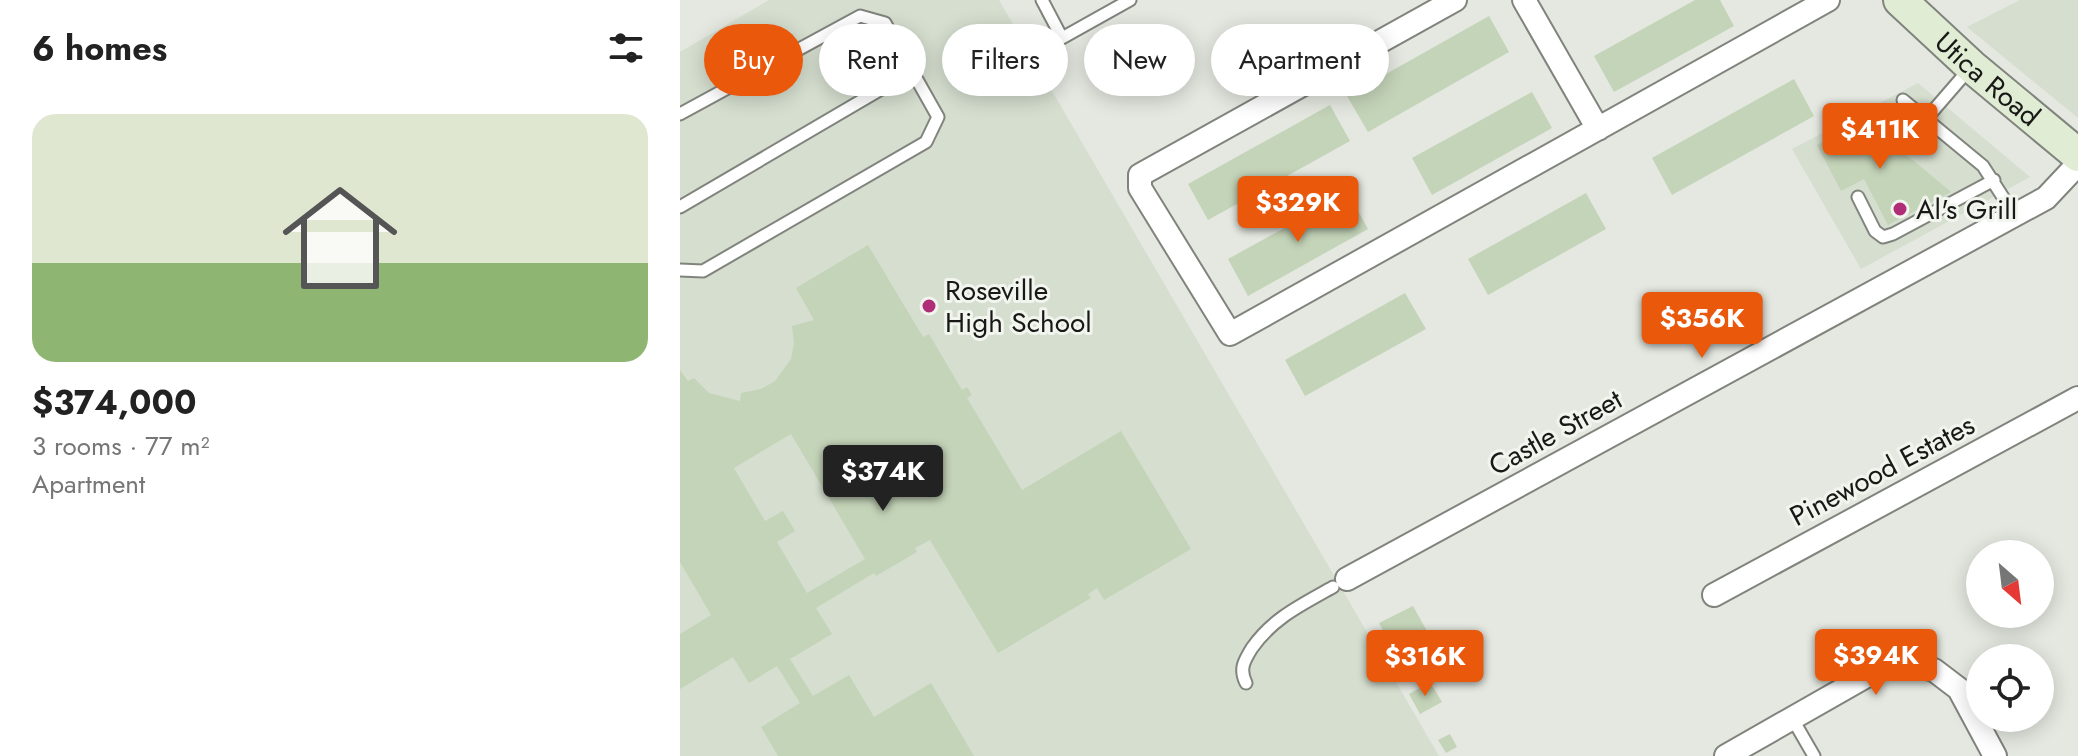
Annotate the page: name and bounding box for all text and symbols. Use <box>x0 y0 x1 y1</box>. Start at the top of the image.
street label: Utica Road <box>1926 22 2049 136</box>
text: 6 homes <box>32 24 167 73</box>
chip: Buy <box>704 24 803 96</box>
chip: Rent <box>819 24 926 96</box>
chip: Filters <box>942 24 1068 96</box>
chip: New <box>1084 24 1195 96</box>
chip: Apartment <box>1211 24 1389 96</box>
icon: filters <box>604 26 648 70</box>
pin: $411K <box>1824 103 1936 171</box>
text: $411K <box>1841 110 1919 148</box>
icon: home <box>268 166 412 310</box>
pin: $329K <box>1242 176 1354 244</box>
text: $329K <box>1256 183 1340 221</box>
place label: Al's Grill <box>1916 189 2017 230</box>
marker: Al's Grill <box>1891 200 1909 218</box>
place label: Roseville High School <box>945 270 1092 343</box>
pin: $356K <box>1646 292 1758 360</box>
marker: Roseville High School <box>920 297 938 315</box>
text: $356K <box>1660 299 1744 337</box>
text: $374,000 <box>32 378 197 427</box>
street label: Castle Street <box>1481 379 1630 486</box>
street label: Pinewood Estates <box>1782 404 1982 536</box>
text: 3 rooms · 77 m² <box>32 427 209 465</box>
pin: $374K <box>827 445 939 513</box>
text: $374K <box>841 452 925 490</box>
text: Apartment <box>32 465 145 503</box>
north arrow <box>1966 540 2054 628</box>
map controls <box>1966 540 2054 732</box>
pin: $394K <box>1820 629 1932 697</box>
pin: $316K <box>1369 630 1481 698</box>
text: $394K <box>1833 636 1919 674</box>
text: $316K <box>1384 637 1466 675</box>
button: locate <box>1966 644 2054 732</box>

